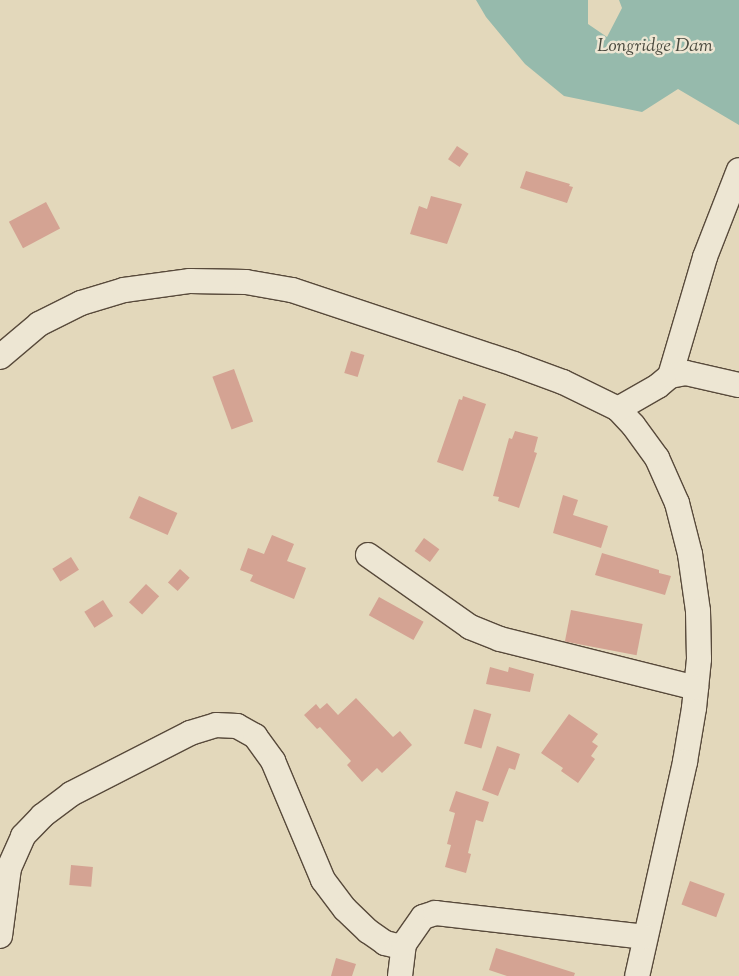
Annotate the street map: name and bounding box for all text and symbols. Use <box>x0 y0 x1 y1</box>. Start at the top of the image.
water label: Longridge Dam <box>597 36 713 58</box>

